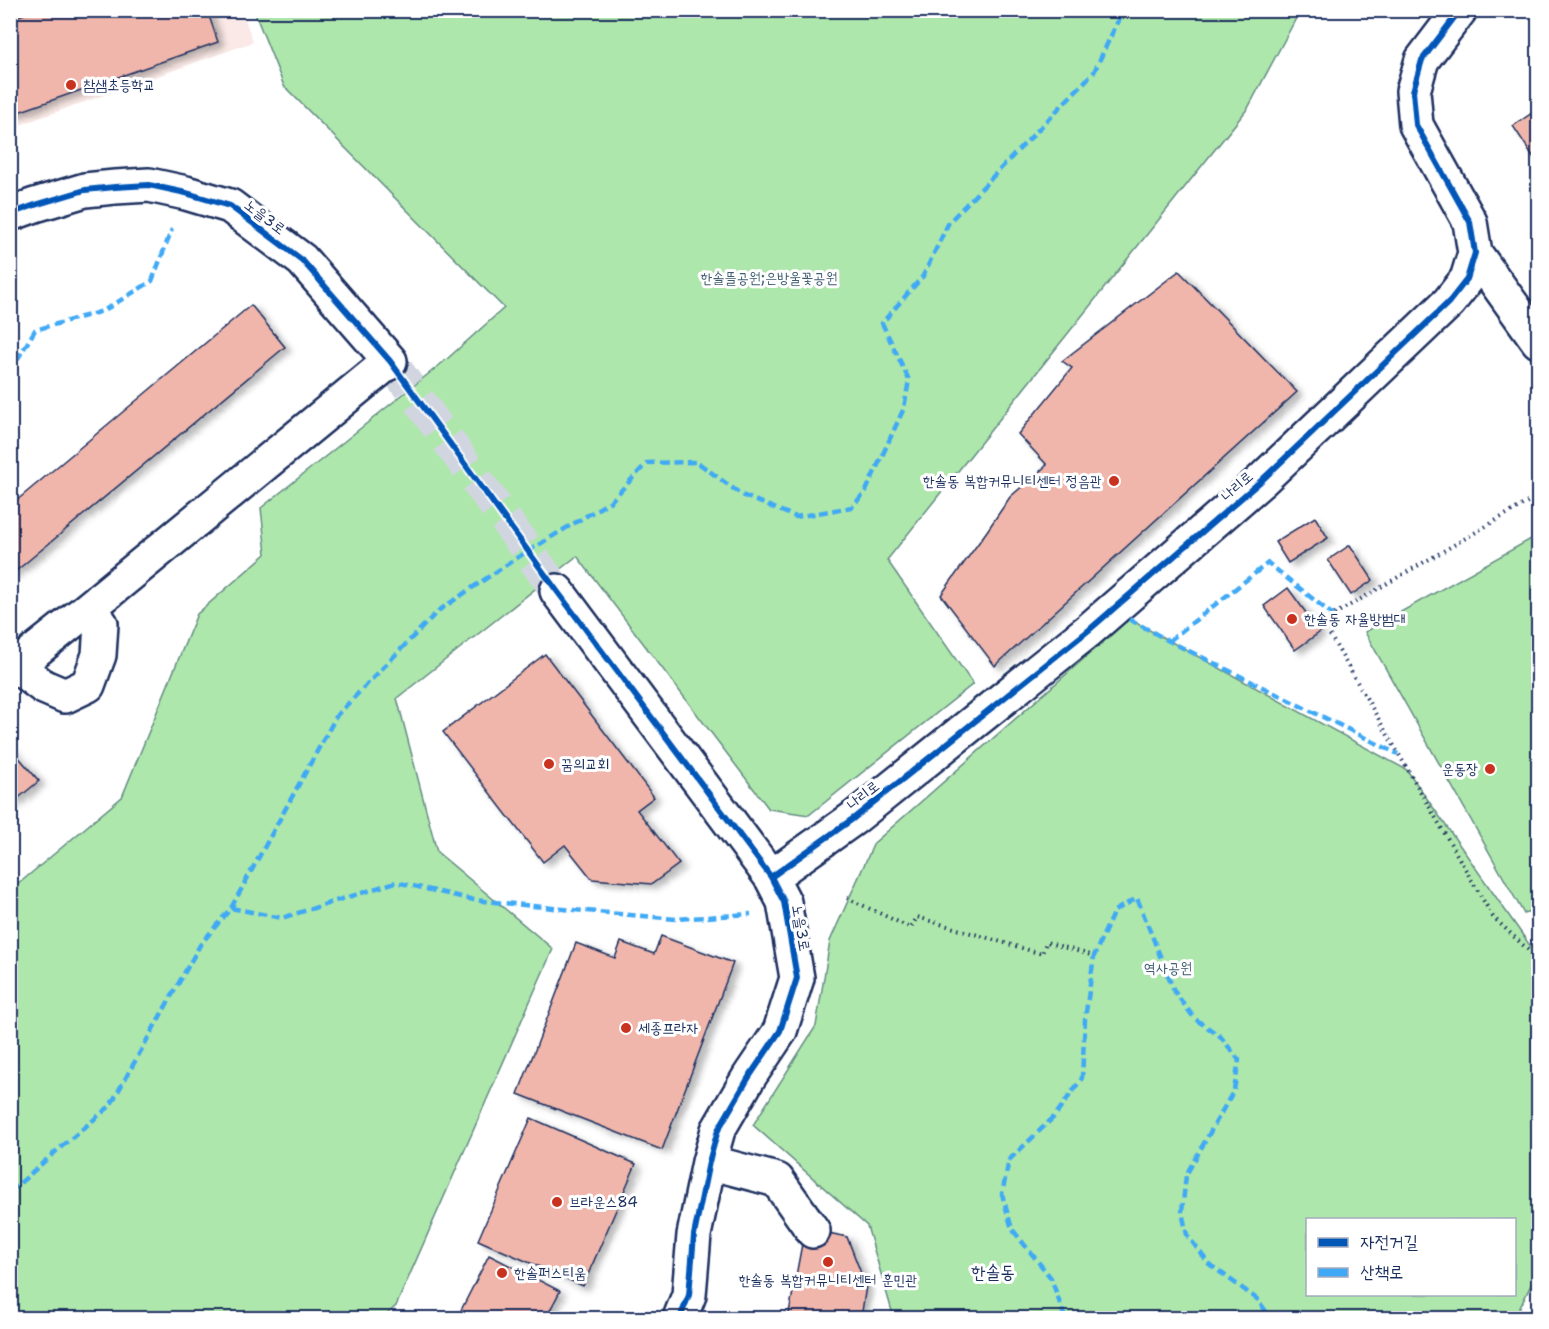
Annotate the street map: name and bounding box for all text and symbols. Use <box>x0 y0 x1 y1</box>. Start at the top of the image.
place label: 참샘초등학교 <box>83 75 155 95</box>
marker: 참샘초등학교 <box>64 78 78 92</box>
street label: 노을3로 <box>240 195 290 239</box>
park label: 한솔뜰공원;은방울꽃공원 <box>701 268 837 288</box>
street label: 나리로 <box>1217 467 1257 505</box>
place label: 한솔동 복합커뮤니티센터 정음관 <box>923 471 1102 491</box>
marker: 한솔동 복합커뮤니티센터 정음관 <box>1107 474 1121 488</box>
place label: 한솔동 자율방범대 <box>1304 609 1406 629</box>
marker: 한솔동 자율방범대 <box>1285 612 1299 626</box>
place label: 꿈의교회 <box>561 754 609 774</box>
marker: 꿈의교회 <box>542 757 556 771</box>
place label: 운동장 <box>1442 759 1478 779</box>
marker: 운동장 <box>1483 762 1497 776</box>
street label: 나리로 <box>843 776 883 814</box>
street label: 노을3로 <box>787 903 815 953</box>
park label: 역사공원 <box>1144 958 1192 978</box>
place label: 세종프라자 <box>638 1018 698 1038</box>
marker: 세종프라자 <box>619 1021 633 1035</box>
place label: 브라운스84 <box>569 1192 638 1212</box>
marker: 브라운스84 <box>550 1195 564 1209</box>
legend <box>1306 1218 1516 1296</box>
text: 자전거길 <box>1360 1230 1418 1254</box>
marker: 한솔동 복합커뮤니티센터 훈민관 <box>821 1255 835 1269</box>
district label: 한솔동 <box>971 1260 1015 1284</box>
text: 산책로 <box>1360 1260 1403 1284</box>
place label: 한솔퍼스티움 <box>514 1263 586 1283</box>
marker: 한솔퍼스티움 <box>495 1266 509 1280</box>
place label: 한솔동 복합커뮤니티센터 훈민관 <box>738 1270 918 1290</box>

